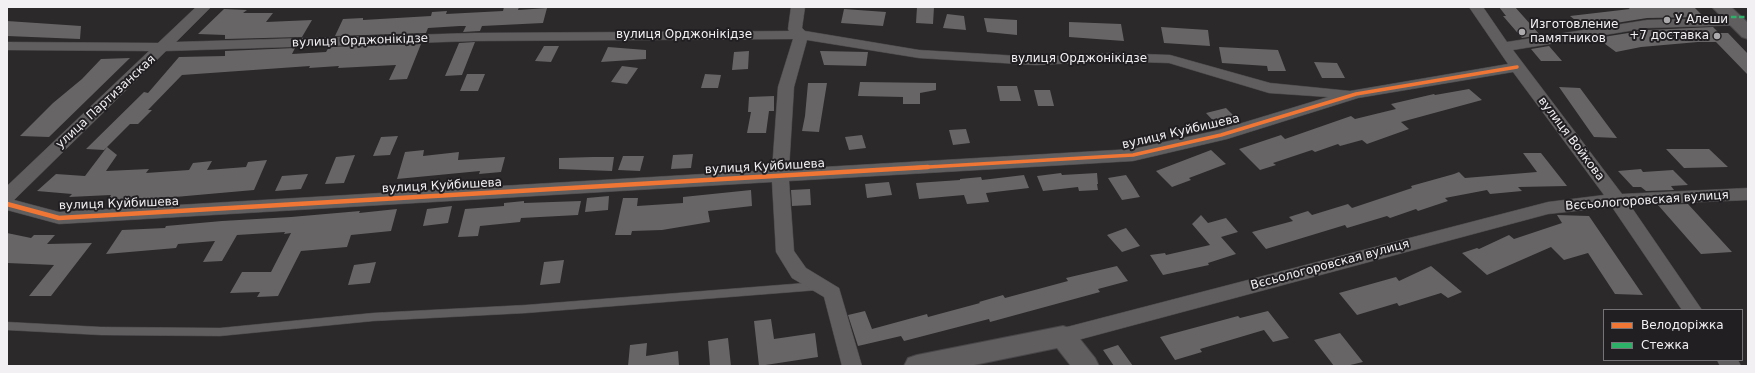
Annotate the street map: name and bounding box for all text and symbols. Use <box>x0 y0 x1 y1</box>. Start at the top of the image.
place label: У Алеши <box>1675 13 1728 27</box>
marker: У Алеши <box>1662 15 1672 25</box>
place label: Изготовление памятников <box>1530 18 1618 46</box>
marker: Изготовление памятников <box>1517 27 1527 37</box>
street label: вулиця Орджонікідзе <box>616 28 752 42</box>
place label: +7 доставка <box>1629 29 1709 43</box>
street label: вулиця Орджонікідзе <box>292 31 428 51</box>
marker: +7 доставка <box>1712 31 1722 41</box>
street label: улица Партизанская <box>53 52 159 152</box>
street label: вулиця Орджонікідзе <box>1011 52 1147 66</box>
street label: вулиця Войкова <box>1535 94 1607 184</box>
street label: вулиця Куйбишева <box>1121 111 1241 153</box>
street label: вулиця Куйбишева <box>705 157 825 177</box>
street label: вулиця Куйбишева <box>382 176 502 196</box>
street label: Вєсьологоровская вулиця <box>1565 188 1729 214</box>
street label: вулиця Куйбишева <box>59 195 179 213</box>
street label: Вєсьологоровская вулиця <box>1249 237 1411 293</box>
legend <box>1603 309 1743 361</box>
text: Велодоріжка <box>1641 318 1724 332</box>
text: Стежка <box>1641 338 1689 352</box>

